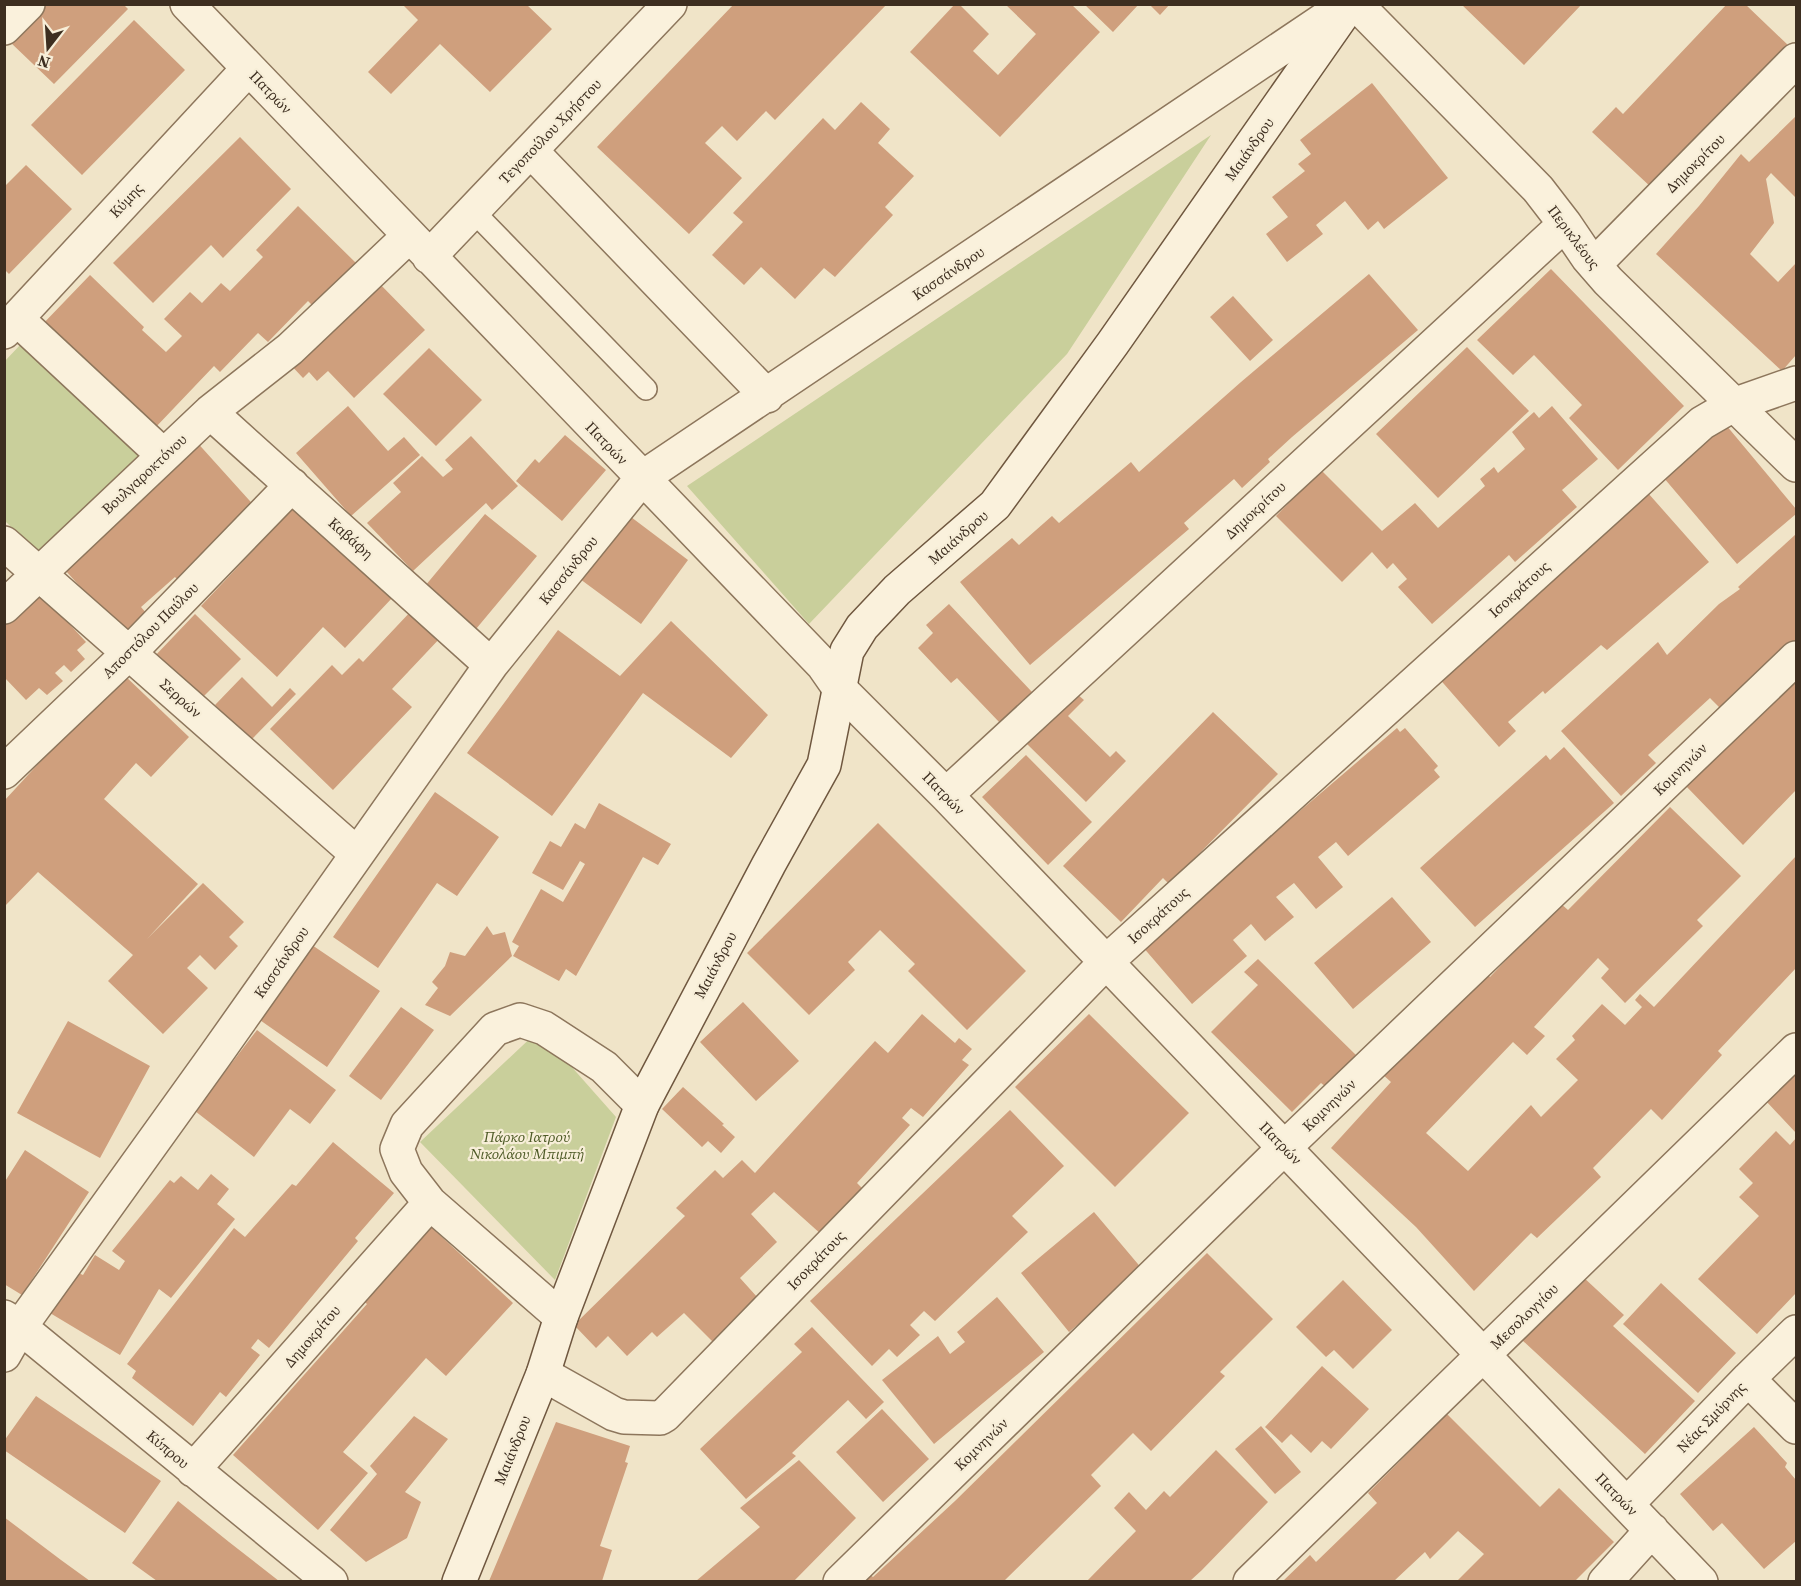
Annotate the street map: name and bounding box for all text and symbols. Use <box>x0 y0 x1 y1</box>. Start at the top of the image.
north arrow <box>18 18 78 78</box>
text: N <box>34 50 52 75</box>
street label: Πατρών <box>245 66 297 118</box>
street label: Τεγοπούλου Χρήστου <box>494 74 606 188</box>
street label: Μαιάνδρου <box>1219 113 1279 185</box>
street label: Δημοκρίτου <box>1661 129 1729 197</box>
street label: Κύμης <box>104 178 148 222</box>
street label: Περικλέους <box>1543 201 1605 274</box>
street label: Κασσάνδρου <box>908 241 988 305</box>
street label: Πατρών <box>581 417 633 469</box>
street label: Βουλγαροκτόνου <box>97 429 191 519</box>
street label: Δημοκρίτου <box>1220 476 1290 544</box>
street label: Μαιάνδρου <box>924 505 993 569</box>
street label: Καβάφη <box>324 512 378 564</box>
street label: Κασσάνδρου <box>534 531 602 609</box>
street label: Ισοκράτους <box>1484 556 1554 622</box>
street label: Αποστόλου Παύλου <box>97 577 203 683</box>
street label: Σερρών <box>155 674 207 722</box>
street label: Κομνηνών <box>1648 738 1712 800</box>
street label: Πατρών <box>918 767 970 819</box>
street label: Ισοκράτους <box>1123 882 1193 948</box>
street label: Κασσάνδρου <box>249 922 314 1002</box>
street label: Μαιάνδρου <box>689 928 741 1002</box>
street label: Κομνηνών <box>1297 1074 1361 1136</box>
street label: Πατρών <box>1255 1117 1307 1169</box>
park label: Πάρκο Ιατρού Νικολάου Μπιμπή <box>469 1126 584 1164</box>
street label: Ισοκράτους <box>782 1225 850 1295</box>
street label: Μεσολογγίου <box>1485 1278 1563 1354</box>
street label: Δημοκρίτου <box>279 1300 345 1372</box>
street label: Νέας Σμύρνης <box>1672 1377 1750 1457</box>
street label: Μαιάνδρου <box>489 1412 535 1488</box>
street label: Κομνηνών <box>949 1413 1013 1475</box>
street label: Κύπρου <box>142 1425 194 1473</box>
street label: Πατρών <box>1591 1468 1643 1520</box>

